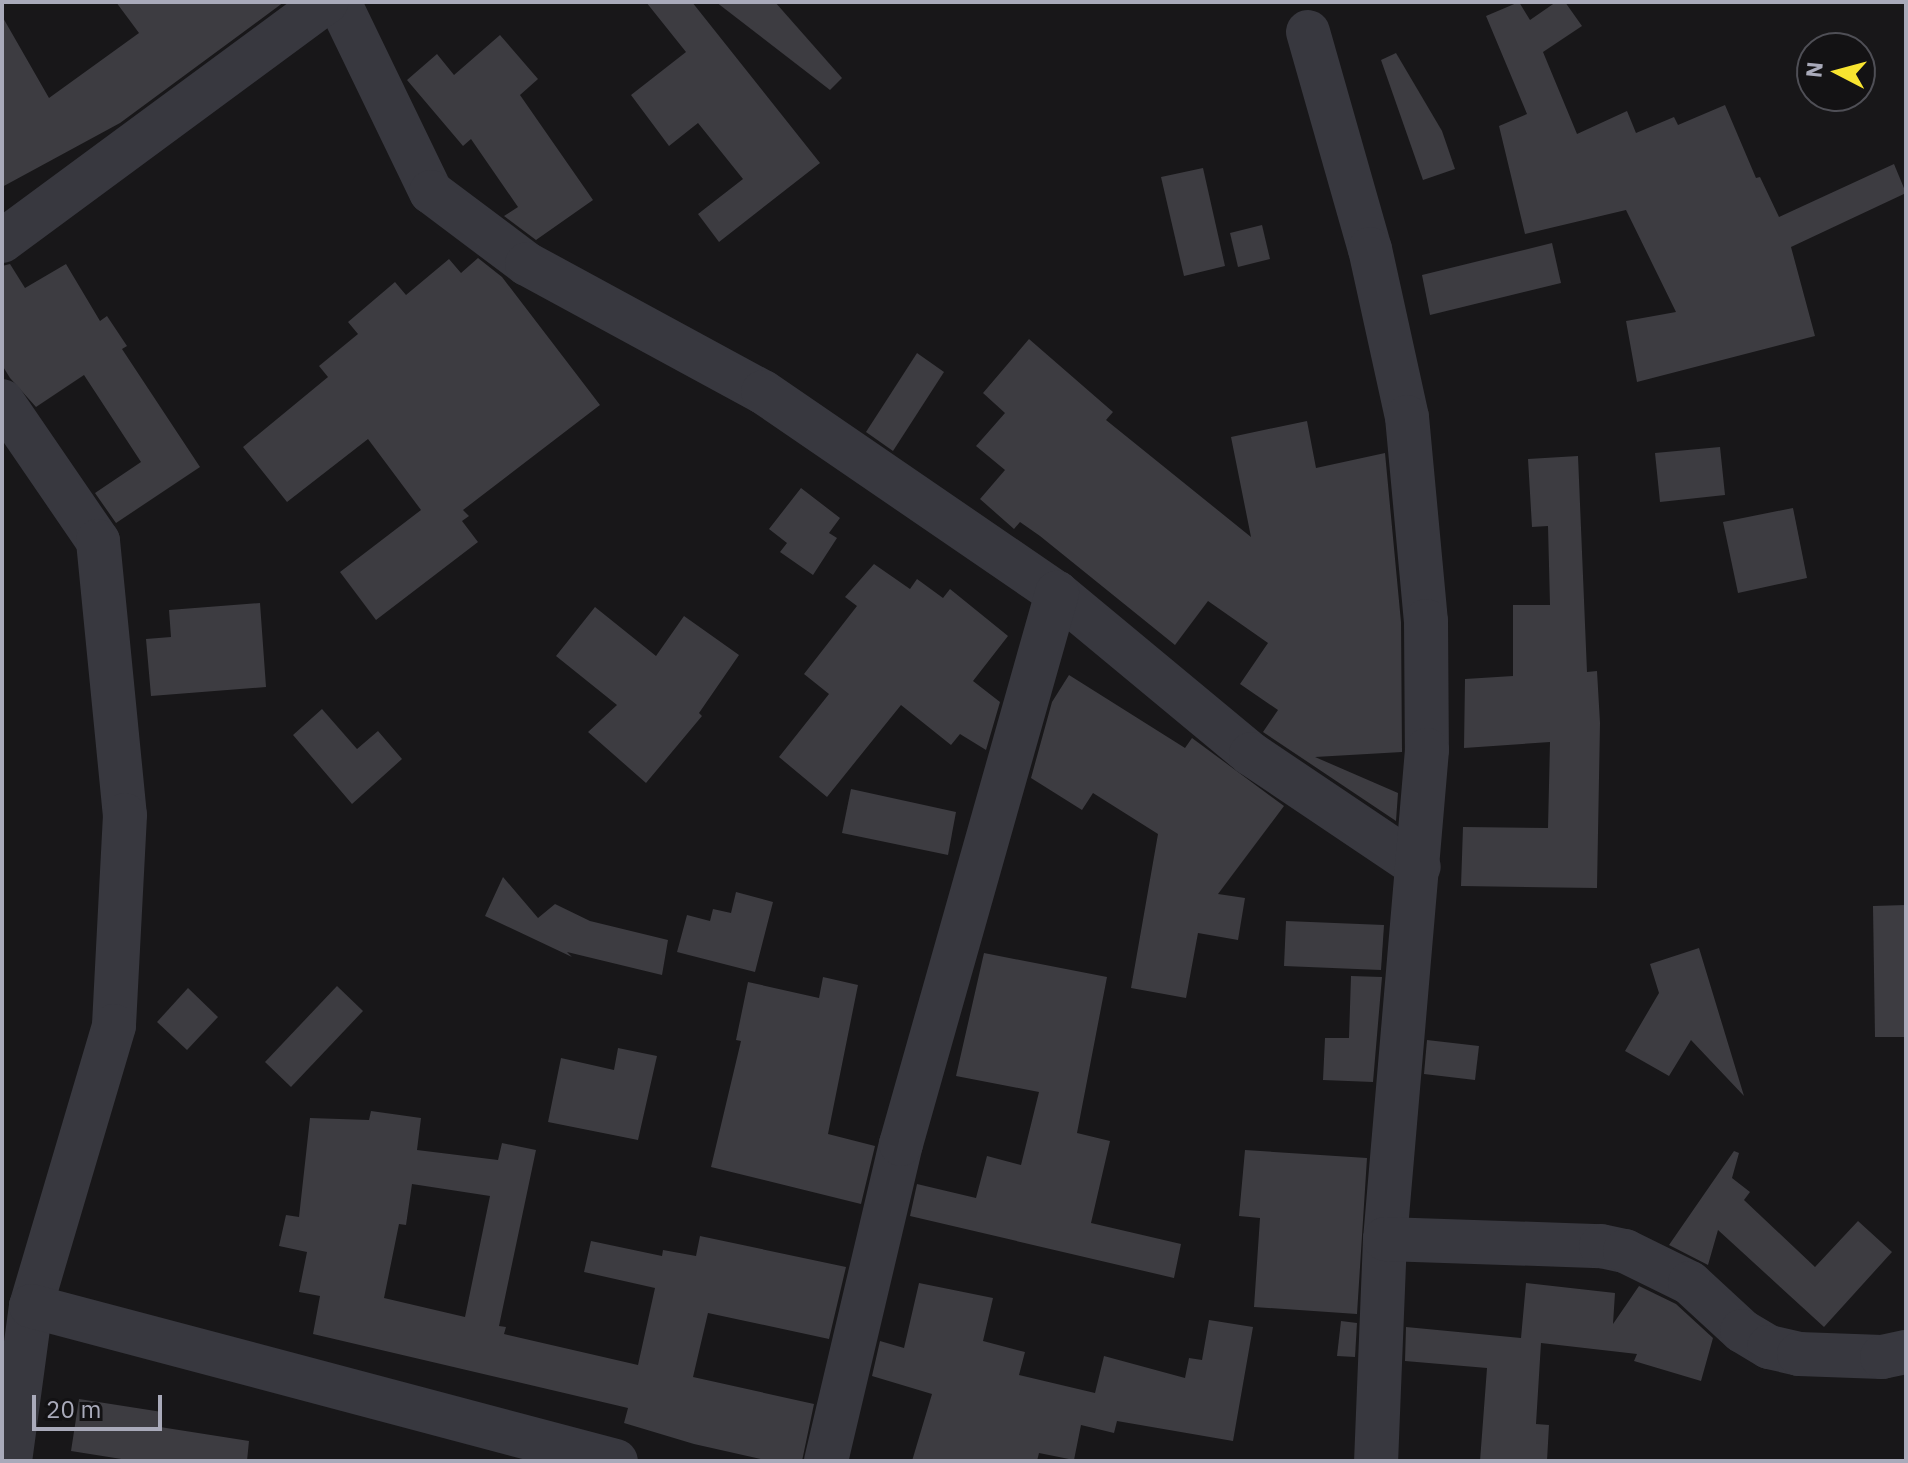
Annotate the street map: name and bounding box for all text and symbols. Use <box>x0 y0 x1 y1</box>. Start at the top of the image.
north arrow <box>1796 32 1876 112</box>
text: N <box>1798 60 1829 79</box>
scale bar <box>36 1379 166 1429</box>
text: 20 m <box>46 1393 101 1425</box>

